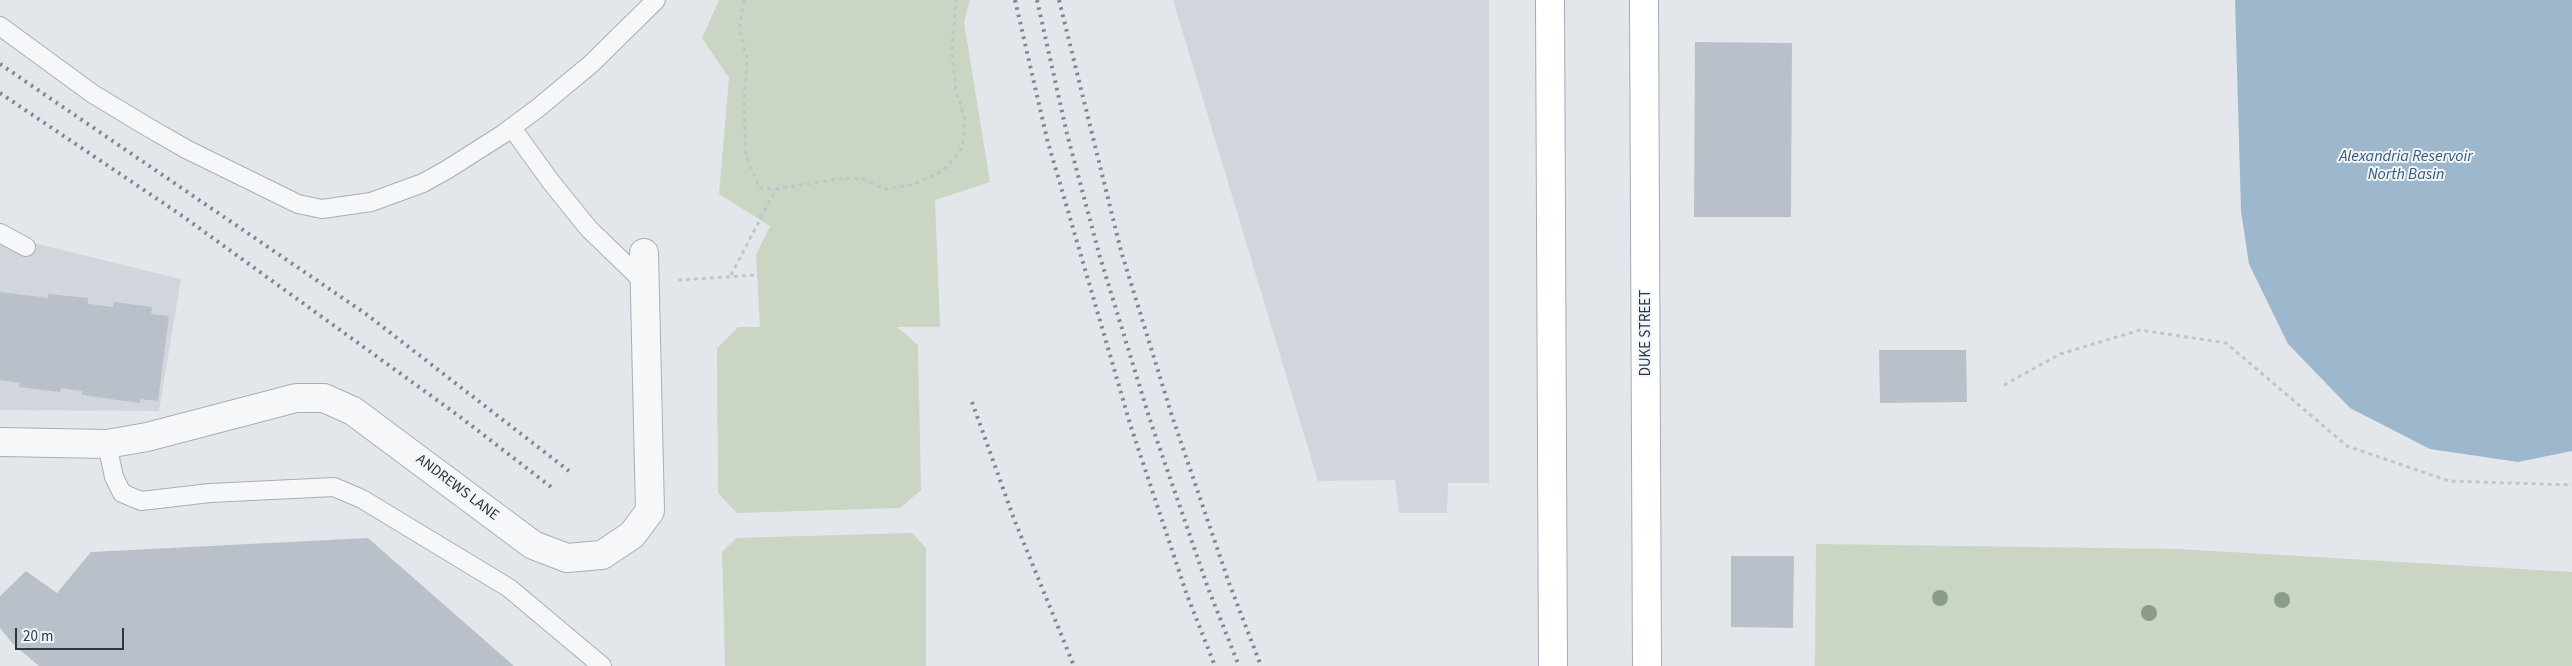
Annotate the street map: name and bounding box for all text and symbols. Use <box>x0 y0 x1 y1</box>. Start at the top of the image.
water label: Alexandria Reservoir North Basin <box>2339 147 2473 185</box>
street label: DUKE STREET <box>1638 290 1656 376</box>
street label: ANDREWS LANE <box>412 451 502 525</box>
scale bar <box>18 618 126 650</box>
text: 20 m <box>23 626 53 647</box>

